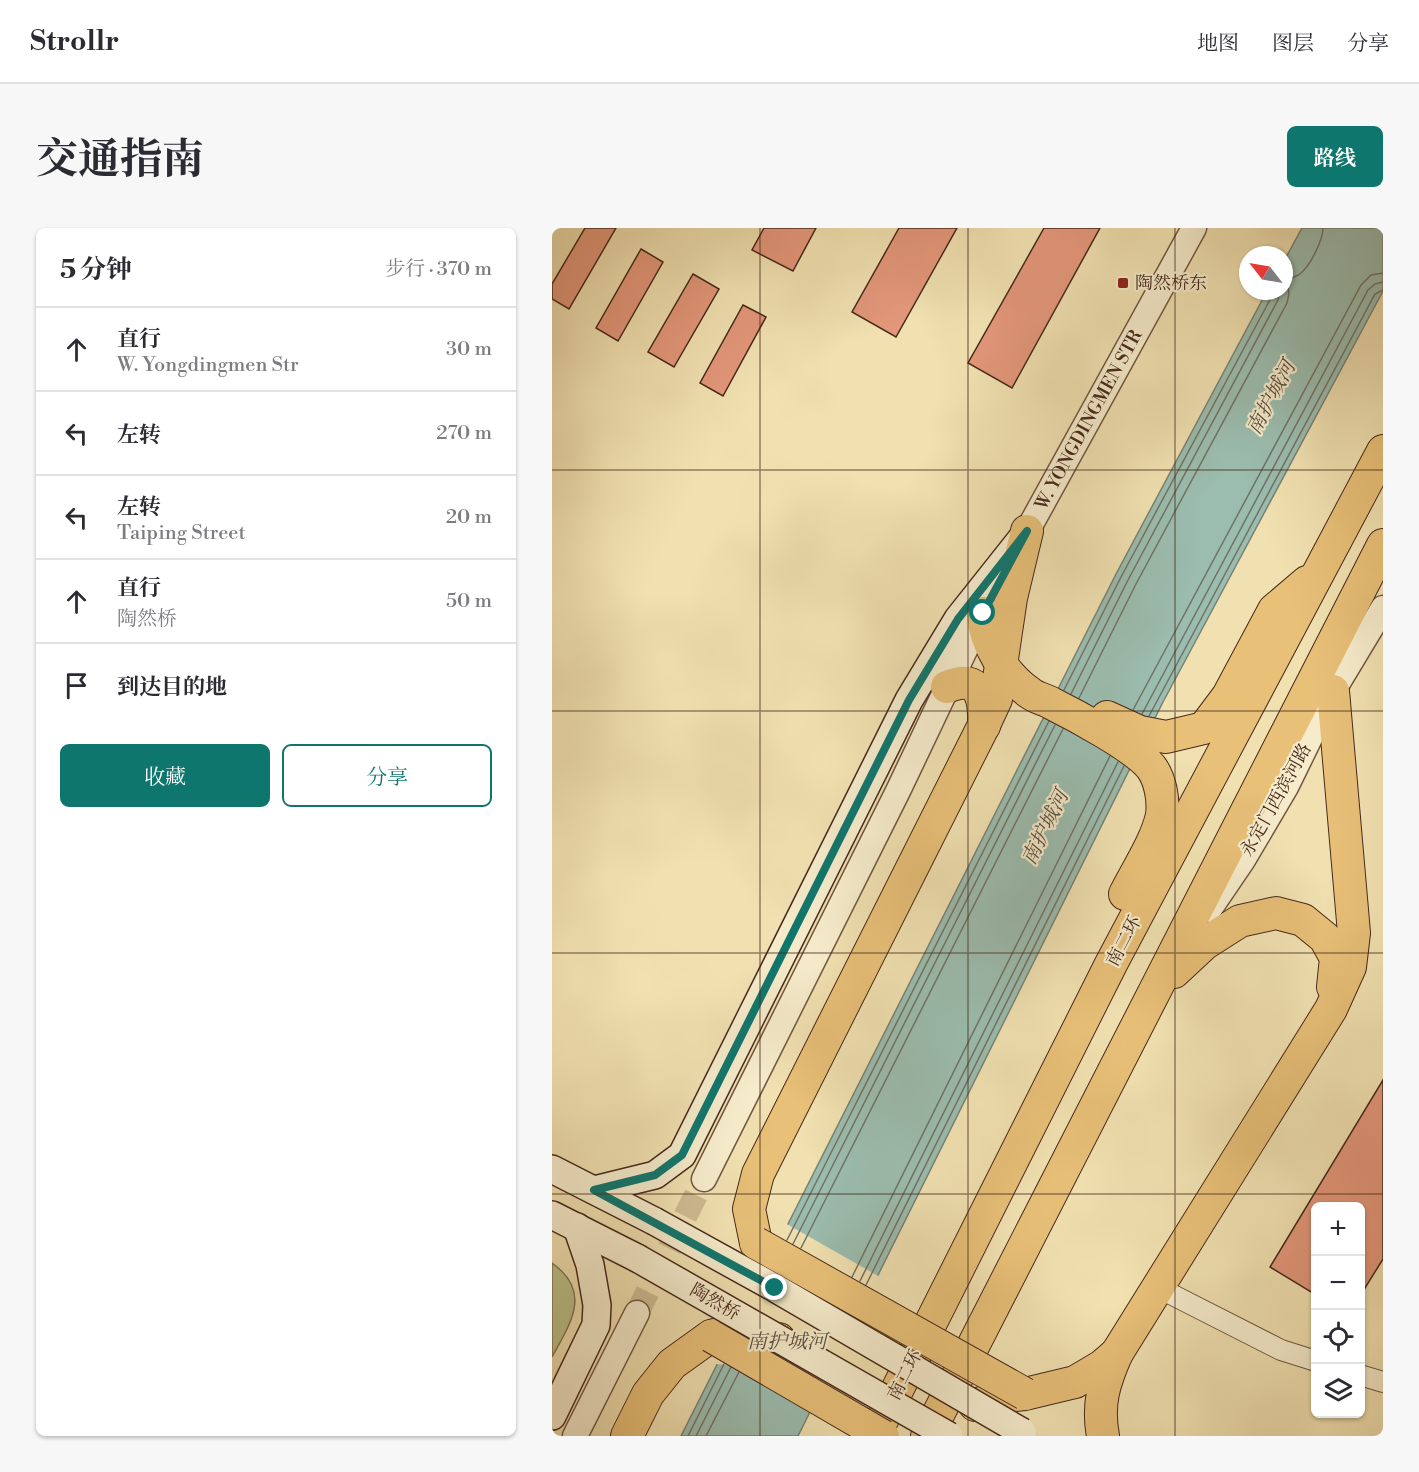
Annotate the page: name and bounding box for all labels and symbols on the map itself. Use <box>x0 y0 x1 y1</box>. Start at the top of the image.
north arrow <box>1239 246 1293 300</box>
place label: 陶然桥东 <box>1135 272 1207 295</box>
marker: 陶然桥东 <box>1116 276 1130 290</box>
street label: W. YONGDINGMEN STR <box>1029 325 1147 515</box>
water label: 南护城河 <box>1242 354 1303 439</box>
route start <box>969 599 995 625</box>
street label: 永定门西滨河路 <box>1235 739 1317 861</box>
water label: 南护城河 <box>1017 784 1076 869</box>
street label: 南二环 <box>1101 912 1147 970</box>
route end <box>761 1274 787 1300</box>
street label: 陶然桥 <box>686 1279 744 1325</box>
water label: 南护城河 <box>747 1330 830 1355</box>
street label: 南二环 <box>882 1346 928 1404</box>

